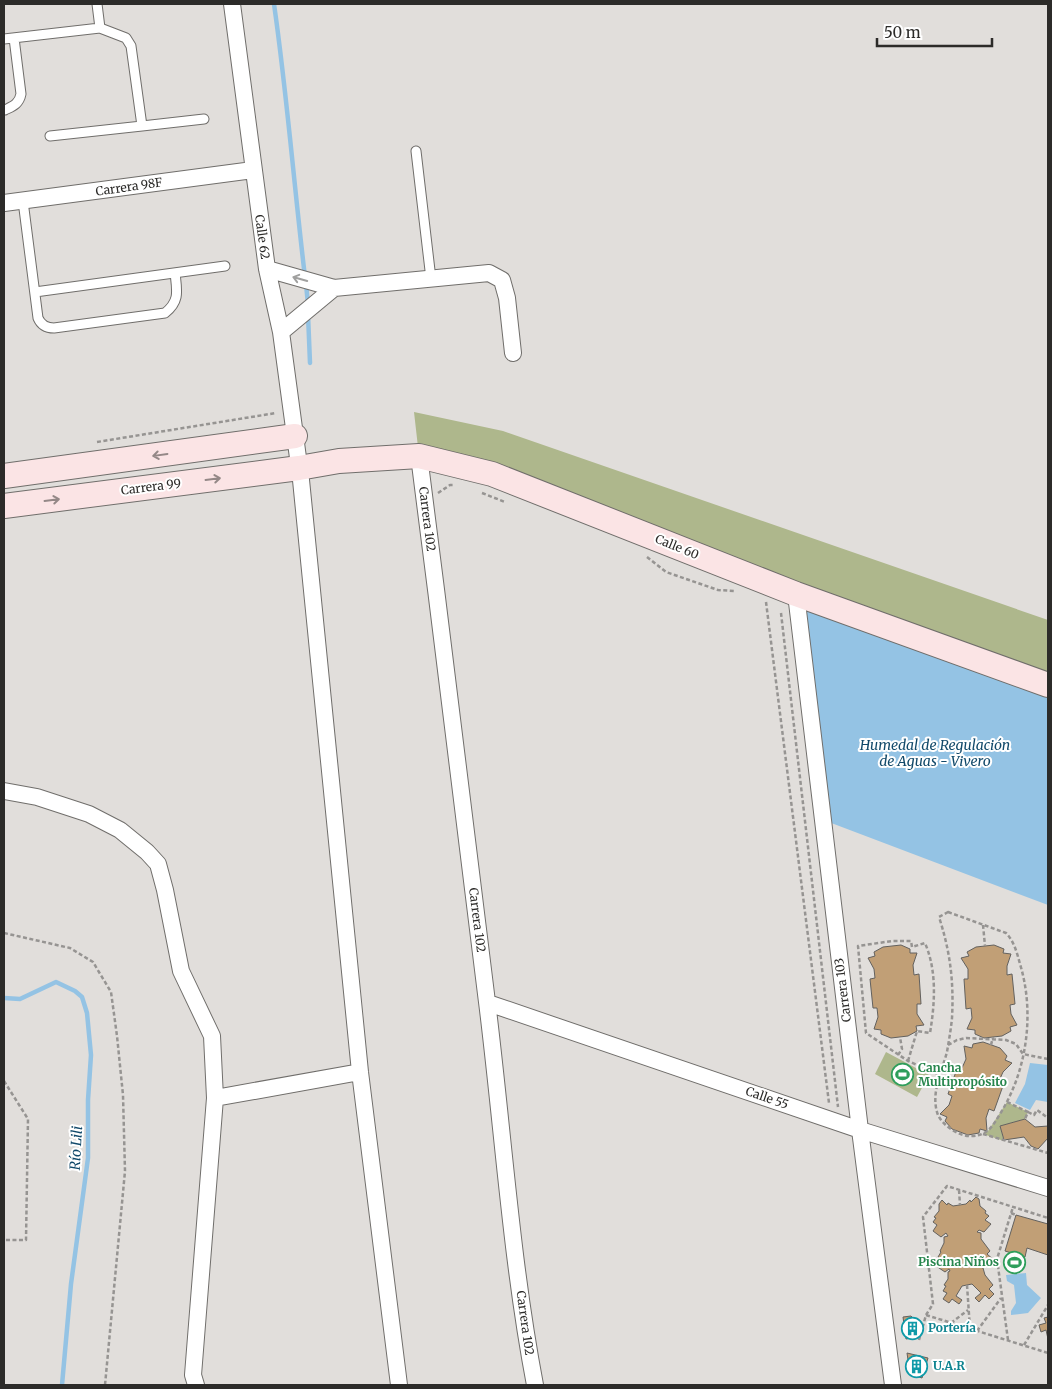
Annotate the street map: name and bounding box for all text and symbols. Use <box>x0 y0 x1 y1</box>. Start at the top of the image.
scale bar <box>877 15 992 47</box>
text: 50 m <box>884 23 921 42</box>
street label: Carrera 98F <box>95 174 164 199</box>
street label: Calle 62 <box>252 214 273 260</box>
one-way arrow <box>293 273 309 283</box>
one-way arrow <box>152 450 168 460</box>
one-way arrow <box>205 474 221 484</box>
street label: Carrera 99 <box>120 475 182 498</box>
street label: Carrera 102 <box>416 486 439 552</box>
one-way arrow <box>44 495 60 505</box>
street label: Calle 60 <box>653 531 702 562</box>
water label: Humedal de Regulación de Aguas - Vivero <box>859 736 1010 770</box>
street label: Carrera 102 <box>466 887 489 953</box>
street label: Carrera 103 <box>831 957 854 1023</box>
place label: Cancha Multipropósito <box>918 1060 1007 1089</box>
sports icon: Cancha Multipropósito <box>890 1063 914 1087</box>
street label: Calle 55 <box>744 1083 791 1112</box>
water label: Río Lili <box>66 1125 86 1171</box>
sports icon: Piscina Niños <box>1003 1250 1027 1274</box>
place label: Piscina Niños <box>918 1254 999 1269</box>
street label: Carrera 102 <box>514 1290 537 1356</box>
building icon: Portería <box>900 1316 924 1340</box>
place label: Portería <box>928 1320 976 1335</box>
building icon: U.A.R <box>905 1354 929 1378</box>
place label: U.A.R <box>933 1358 965 1373</box>

